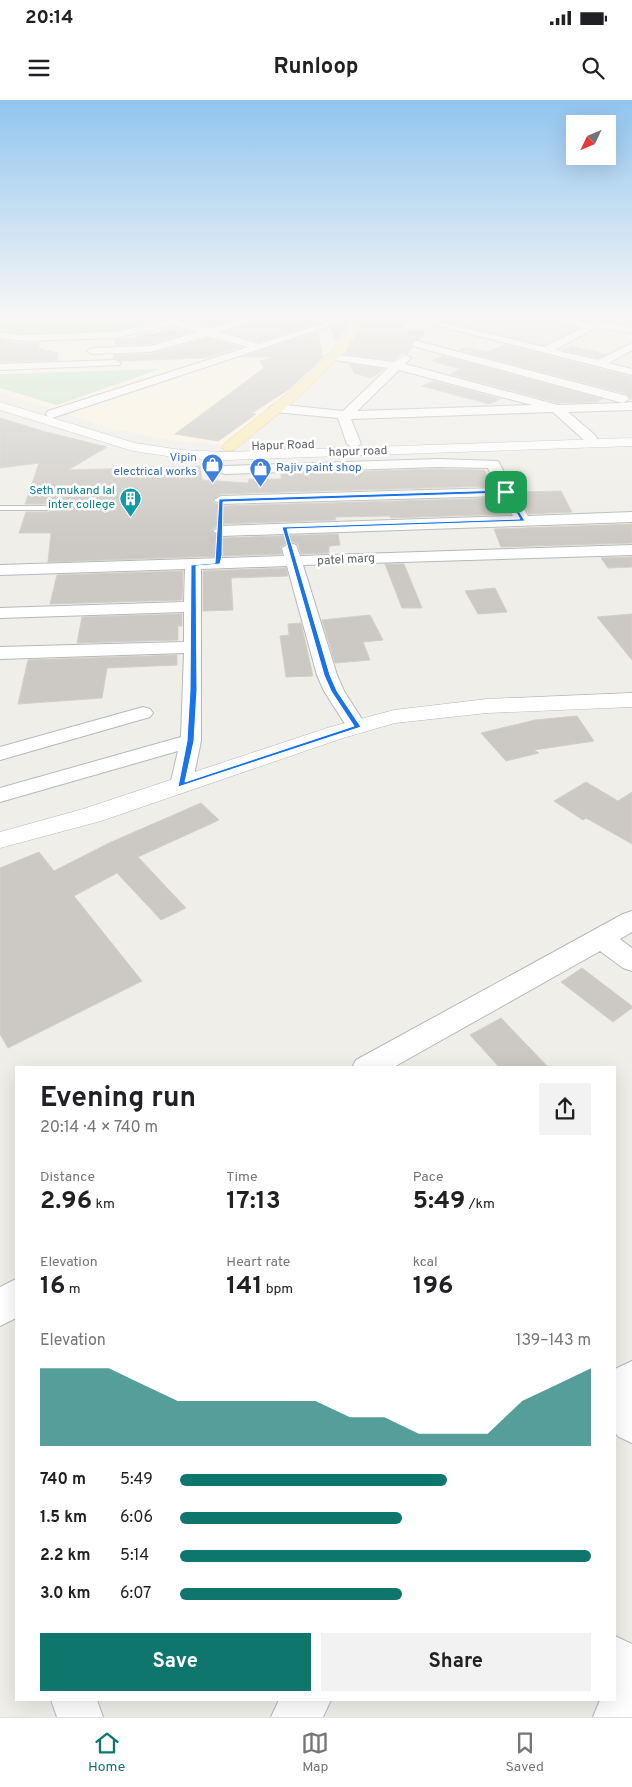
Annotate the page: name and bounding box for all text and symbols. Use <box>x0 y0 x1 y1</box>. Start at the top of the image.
text: 20:14 <box>25 6 74 30</box>
icon: menu <box>25 54 53 82</box>
text: Runloop <box>274 54 358 81</box>
icon: search <box>579 54 607 82</box>
north arrow <box>566 115 616 165</box>
map controls <box>566 115 616 165</box>
street label: Hapur Road <box>251 437 315 455</box>
street label: hapur road <box>328 443 388 461</box>
place label: Vipin electrical works <box>114 450 197 480</box>
shop icon: Vipin electrical works <box>201 453 225 484</box>
shop icon: Rajiv paint shop <box>248 456 272 487</box>
place label: Rajiv paint shop <box>276 460 362 476</box>
pin <box>485 471 527 513</box>
icon: arrive <box>492 478 520 506</box>
place label: Seth mukand lal inter college <box>29 483 115 513</box>
building icon: Seth mukand lal inter college <box>119 486 143 517</box>
street label: patel marg <box>317 551 375 569</box>
text: Evening run <box>40 1081 196 1117</box>
button: share <box>539 1083 591 1135</box>
text: 20:14 · 4 × 740 m <box>40 1118 158 1138</box>
text: Distance <box>40 1169 95 1186</box>
text: Time <box>226 1169 258 1186</box>
text: Pace <box>413 1169 443 1186</box>
text: 2.96 <box>40 1186 92 1218</box>
text: 17:13 <box>226 1186 281 1218</box>
text: 5:49 <box>413 1186 465 1218</box>
text: km <box>92 1196 115 1213</box>
text: /km <box>465 1196 495 1213</box>
text: Elevation <box>40 1254 98 1271</box>
text: Heart rate <box>226 1254 290 1271</box>
text: kcal <box>413 1254 438 1271</box>
text: 16 <box>40 1271 65 1303</box>
text: 141 <box>226 1271 262 1303</box>
text: 196 <box>413 1271 453 1303</box>
text: m <box>65 1281 81 1298</box>
text: bpm <box>262 1281 293 1298</box>
text: Elevation <box>40 1331 106 1351</box>
text: 139–143 m <box>515 1331 591 1351</box>
text: 740 m <box>40 1470 86 1490</box>
text: 5:49 <box>120 1470 153 1490</box>
text: 1.5 km <box>40 1508 87 1528</box>
text: 6:06 <box>120 1508 153 1528</box>
text: 2.2 km <box>40 1546 90 1566</box>
text: 5:14 <box>120 1546 149 1566</box>
text: 3.0 km <box>40 1584 91 1604</box>
text: 6:07 <box>120 1584 151 1604</box>
button: Save <box>40 1633 311 1691</box>
button: Share <box>321 1633 591 1691</box>
tab: Home <box>88 1729 125 1776</box>
tab: Map <box>301 1729 329 1776</box>
tab: Saved <box>505 1729 544 1776</box>

